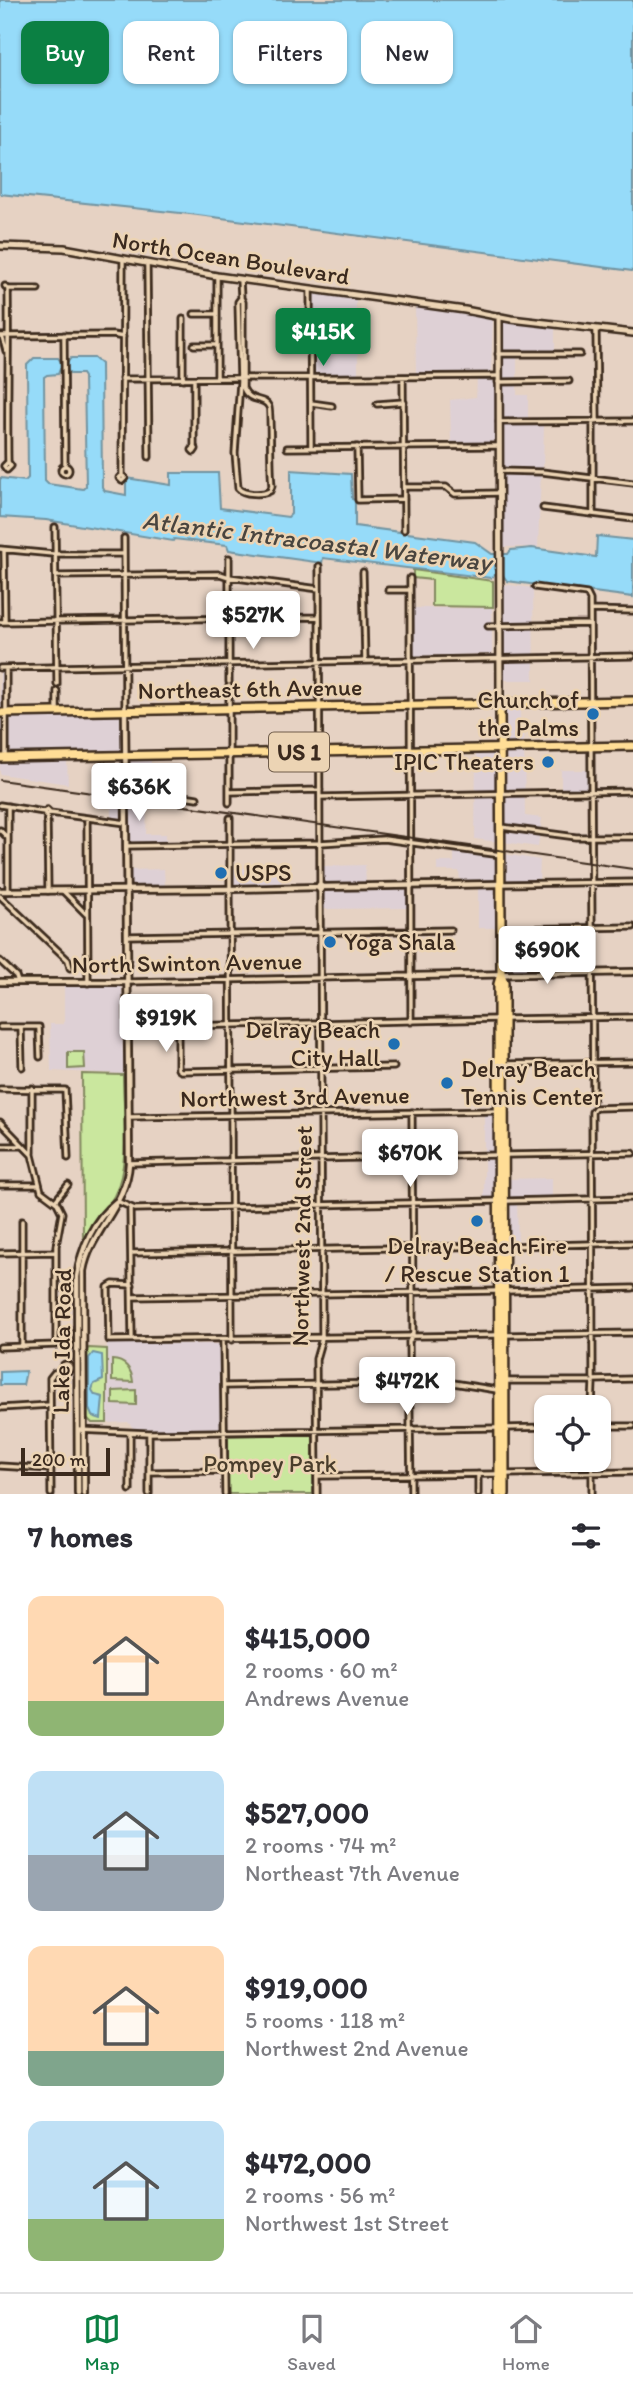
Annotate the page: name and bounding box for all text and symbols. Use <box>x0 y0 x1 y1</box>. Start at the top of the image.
chip: Buy <box>21 21 109 84</box>
chip: Rent <box>123 21 219 84</box>
chip: Filters <box>233 21 347 84</box>
chip: New <box>361 21 453 84</box>
street label: North Ocean Boulevard <box>110 224 352 291</box>
pin: $415K <box>274 308 372 368</box>
text: $415K <box>292 317 354 345</box>
water label: Atlantic Intracoastal Waterway <box>141 504 496 579</box>
pin: $527K <box>204 592 302 651</box>
text: $527K <box>222 600 284 628</box>
street label: Northeast 6th Avenue <box>137 672 363 705</box>
place label: Church of the Palms <box>478 685 579 742</box>
marker: Church of the Palms <box>585 706 601 722</box>
road number: US 1 <box>269 732 329 772</box>
place label: IPIC Theaters <box>394 747 534 776</box>
marker: IPIC Theaters <box>540 754 556 770</box>
pin: $636K <box>90 764 188 823</box>
text: $636K <box>107 772 171 800</box>
place label: USPS <box>235 858 292 887</box>
marker: USPS <box>213 865 229 881</box>
pin: $690K <box>498 926 596 986</box>
place label: Yoga Shala <box>344 927 456 956</box>
marker: Yoga Shala <box>322 934 338 950</box>
text: $690K <box>515 935 579 963</box>
street label: North Swinton Avenue <box>72 946 302 979</box>
pin: $919K <box>117 995 215 1054</box>
text: $919K <box>135 1003 197 1031</box>
place label: Delray Beach City Hall <box>245 1015 380 1072</box>
marker: Delray Beach City Hall <box>386 1036 402 1052</box>
place label: Delray Beach Tennis Center <box>461 1054 603 1111</box>
marker: Delray Beach Tennis Center <box>439 1075 455 1091</box>
street label: Northwest 3rd Avenue <box>180 1080 410 1113</box>
street label: Northwest 2nd Street <box>285 1125 318 1347</box>
pin: $670K <box>361 1130 459 1189</box>
text: $670K <box>378 1138 442 1166</box>
marker: Delray Beach Fire / Rescue Station 1 <box>469 1213 485 1229</box>
place label: Delray Beach Fire / Rescue Station 1 <box>385 1231 569 1288</box>
street label: Lake Ida Road <box>46 1268 77 1414</box>
pin: $472K <box>358 1358 456 1417</box>
text: $472K <box>375 1366 439 1394</box>
map controls <box>534 1395 611 1472</box>
button: locate <box>534 1395 611 1472</box>
scale bar <box>21 1445 110 1477</box>
text: 200 m <box>32 1448 86 1471</box>
park label: Pompey Park <box>203 1449 337 1478</box>
icon: filters <box>567 1517 605 1555</box>
text: 7 homes <box>28 1518 133 1555</box>
text: $415,000 <box>245 1619 370 1656</box>
icon: home <box>84 1624 168 1708</box>
text: 2 rooms · 60 m² <box>245 1656 398 1684</box>
text: Andrews Avenue <box>245 1684 409 1712</box>
text: $527,000 <box>245 1794 369 1831</box>
icon: home <box>84 1799 168 1883</box>
text: 2 rooms · 74 m² <box>245 1831 397 1859</box>
text: Northeast 7th Avenue <box>245 1859 460 1887</box>
text: $919,000 <box>245 1969 368 2006</box>
icon: home <box>84 1974 168 2058</box>
text: 5 rooms · 118 m² <box>245 2006 405 2034</box>
text: Northwest 2nd Avenue <box>245 2034 468 2062</box>
text: $472,000 <box>245 2144 371 2181</box>
icon: home <box>84 2149 168 2233</box>
text: 2 rooms · 56 m² <box>245 2181 396 2209</box>
text: Northwest 1st Street <box>245 2209 449 2237</box>
tab: Map <box>83 2310 121 2375</box>
tab: Saved <box>287 2310 336 2375</box>
tab: Home <box>502 2310 550 2375</box>

